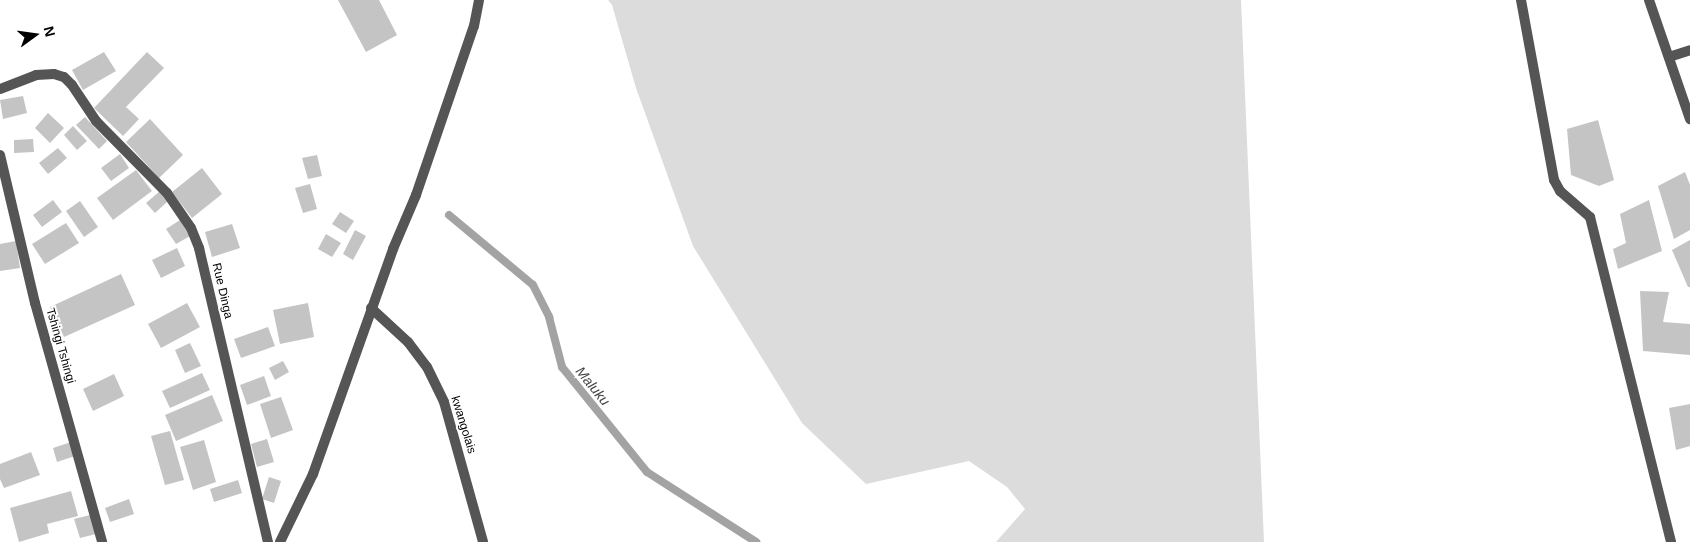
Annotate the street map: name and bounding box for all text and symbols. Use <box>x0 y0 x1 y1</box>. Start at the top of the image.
north arrow <box>10 10 60 60</box>
text: N <box>41 25 59 38</box>
street label: Rue Dinga <box>209 262 235 320</box>
street label: Tshingi Tshingi <box>42 307 78 385</box>
water label: Maluku <box>572 363 614 409</box>
street label: kwangolais <box>447 395 479 455</box>

